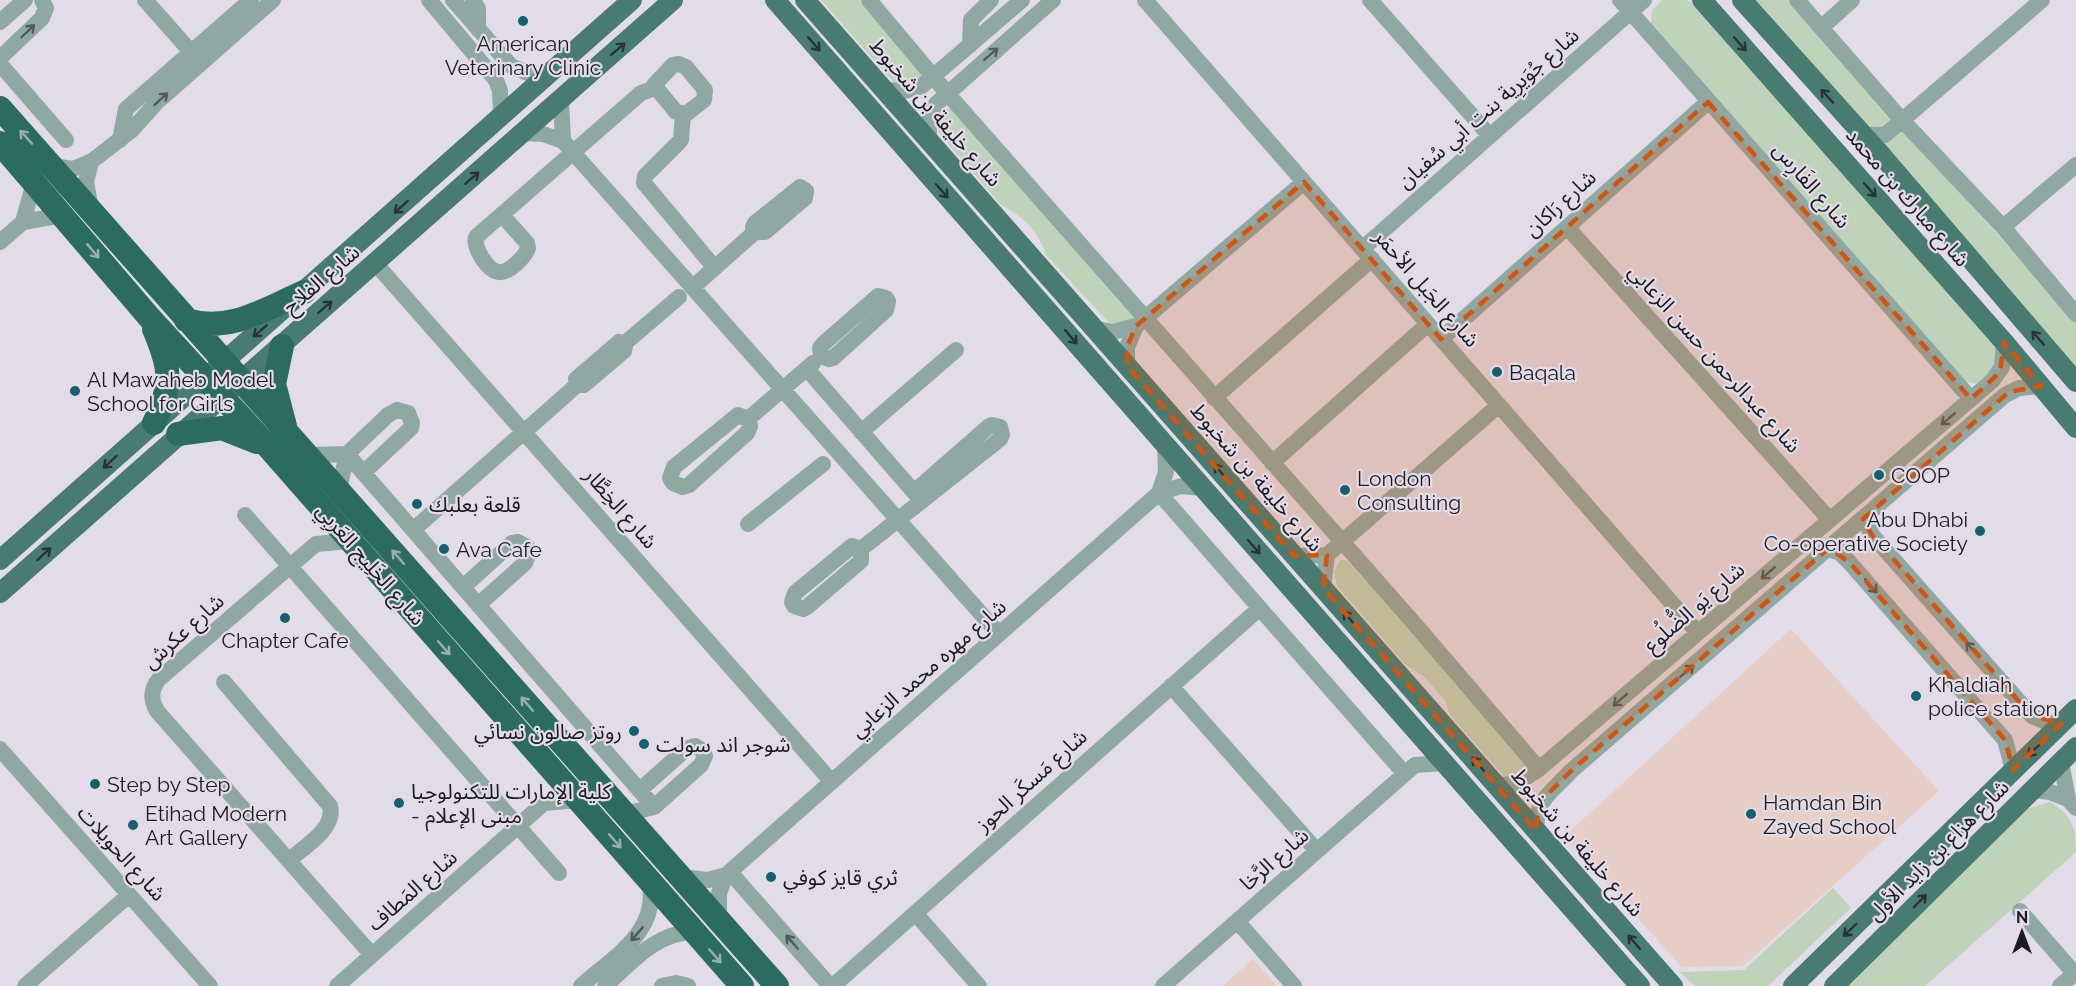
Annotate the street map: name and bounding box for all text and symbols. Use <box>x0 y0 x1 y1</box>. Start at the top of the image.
marker: American Veterinary Clinic <box>516 14 530 28</box>
street label: شارع جُوَيرِية بنت أبي سُفيان <box>1392 22 1586 196</box>
one-way arrow <box>21 24 36 38</box>
place label: American Veterinary Clinic <box>445 31 601 80</box>
street label: شارع خليفة بن شخبوط <box>862 33 1007 193</box>
one-way arrow <box>807 36 821 51</box>
one-way arrow <box>1733 36 1747 51</box>
one-way arrow <box>610 42 625 56</box>
one-way arrow <box>983 47 998 61</box>
one-way arrow <box>1820 88 1834 103</box>
one-way arrow <box>153 92 168 106</box>
street label: شارع مبارك بن محمد <box>1839 122 1975 273</box>
one-way arrow <box>19 129 33 144</box>
street label: شارع الفَارِس <box>1765 137 1856 235</box>
street label: شارع رَاكان <box>1519 164 1603 244</box>
one-way arrow <box>464 171 479 185</box>
one-way arrow <box>1863 182 1876 198</box>
one-way arrow <box>935 183 949 198</box>
one-way arrow <box>393 200 408 214</box>
street label: شارع الجَبل الأحمَر <box>1366 223 1485 354</box>
street label: شارع الفلاح <box>278 239 366 321</box>
one-way arrow <box>87 243 100 259</box>
street label: شارع عبدالرحمن حسن الزعابي <box>1621 258 1806 460</box>
one-way arrow <box>318 300 333 314</box>
one-way arrow <box>253 324 268 338</box>
one-way arrow <box>1064 329 1077 345</box>
one-way arrow <box>2031 331 2045 346</box>
place label: Baqala <box>1509 360 1576 385</box>
marker: Baqala <box>1490 365 1504 379</box>
place label: Al Mawaheb Model School for Girls <box>87 367 274 416</box>
marker: Al Mawaheb Model School for Girls <box>68 384 82 398</box>
street label: شارع خليفة بن شخبوط <box>1183 398 1328 558</box>
one-way arrow <box>1941 412 1956 426</box>
one-way arrow <box>103 455 118 469</box>
street label: شارع الخِطَّار <box>576 462 663 555</box>
place label: COOP <box>1891 463 1950 488</box>
one-way arrow <box>1213 464 1227 479</box>
place label: London Consulting <box>1357 466 1461 515</box>
marker: COOP <box>1872 468 1886 482</box>
marker: London Consulting <box>1338 483 1352 497</box>
place label: قلعة بعلبك <box>429 492 521 517</box>
marker: قلعة بعلبك <box>410 497 424 511</box>
street label: شارع الخَلِيج العَربِي <box>308 498 431 633</box>
place label: Abu Dhabi Co-operative Society <box>1764 507 1968 556</box>
marker: Abu Dhabi Co-operative Society <box>1973 524 1987 538</box>
place label: Ava Cafe <box>456 537 542 562</box>
one-way arrow <box>1247 539 1261 554</box>
marker: Ava Cafe <box>437 542 451 556</box>
one-way arrow <box>36 547 51 561</box>
one-way arrow <box>391 550 405 565</box>
street label: شارع يَو الضُّلُوع <box>1636 554 1751 660</box>
one-way arrow <box>1761 566 1776 580</box>
one-way arrow <box>1863 578 1877 594</box>
street label: شارع عكرش <box>137 588 231 676</box>
street label: شارع مهره محمد الزعابي <box>845 593 1014 745</box>
marker: Chapter Cafe <box>278 611 292 625</box>
one-way arrow <box>1342 611 1356 626</box>
place label: Chapter Cafe <box>222 628 349 653</box>
one-way arrow <box>437 640 451 655</box>
one-way arrow <box>1965 641 1979 656</box>
one-way arrow <box>1679 664 1695 677</box>
place label: Khaldiah police station <box>1928 672 2058 721</box>
marker: Khaldiah police station <box>1909 689 1923 703</box>
one-way arrow <box>1613 693 1628 707</box>
one-way arrow <box>520 697 534 712</box>
place label: روتز صالون نسائي <box>474 719 622 747</box>
marker: روتز صالون نسائي <box>627 724 641 738</box>
street label: شارع مَسكَر الحوز <box>970 724 1094 839</box>
place label: شوجر اند سولت <box>656 732 790 757</box>
marker: شوجر اند سولت <box>637 737 651 751</box>
one-way arrow <box>2027 742 2042 757</box>
one-way arrow <box>1471 757 1485 772</box>
street label: شارع خليفة بن شخبوط <box>1504 763 1649 923</box>
place label: Step by Step <box>107 772 231 797</box>
street label: شارع هزاع بن زايد الأول <box>1862 774 2016 928</box>
marker: Step by Step <box>88 777 102 791</box>
place label: كلية الإمارات للتكنولوجيا - مبنى الإعلام <box>411 779 611 832</box>
place label: Hamdan Bin Zayed School <box>1763 790 1897 839</box>
marker: كلية الإمارات للتكنولوجيا - مبنى الإعلام <box>392 796 406 810</box>
street label: شارع الحويلات <box>70 800 171 908</box>
place label: Etihad Modern Art Gallery <box>145 801 287 850</box>
marker: Hamdan Bin Zayed School <box>1744 807 1758 821</box>
marker: Etihad Modern Art Gallery <box>126 818 140 832</box>
street label: شارع الرَّخا <box>1235 822 1315 898</box>
one-way arrow <box>608 834 622 849</box>
street label: شارع المَطاف <box>362 844 464 938</box>
place label: ثري قايز كوفي <box>783 865 898 893</box>
marker: ثري قايز كوفي <box>764 870 778 884</box>
one-way arrow <box>1913 893 1928 908</box>
north arrow <box>1992 902 2052 962</box>
text: N <box>2016 908 2028 927</box>
one-way arrow <box>1842 923 1857 938</box>
one-way arrow <box>631 926 644 942</box>
one-way arrow <box>785 935 799 950</box>
one-way arrow <box>1627 935 1641 950</box>
one-way arrow <box>708 948 722 963</box>

